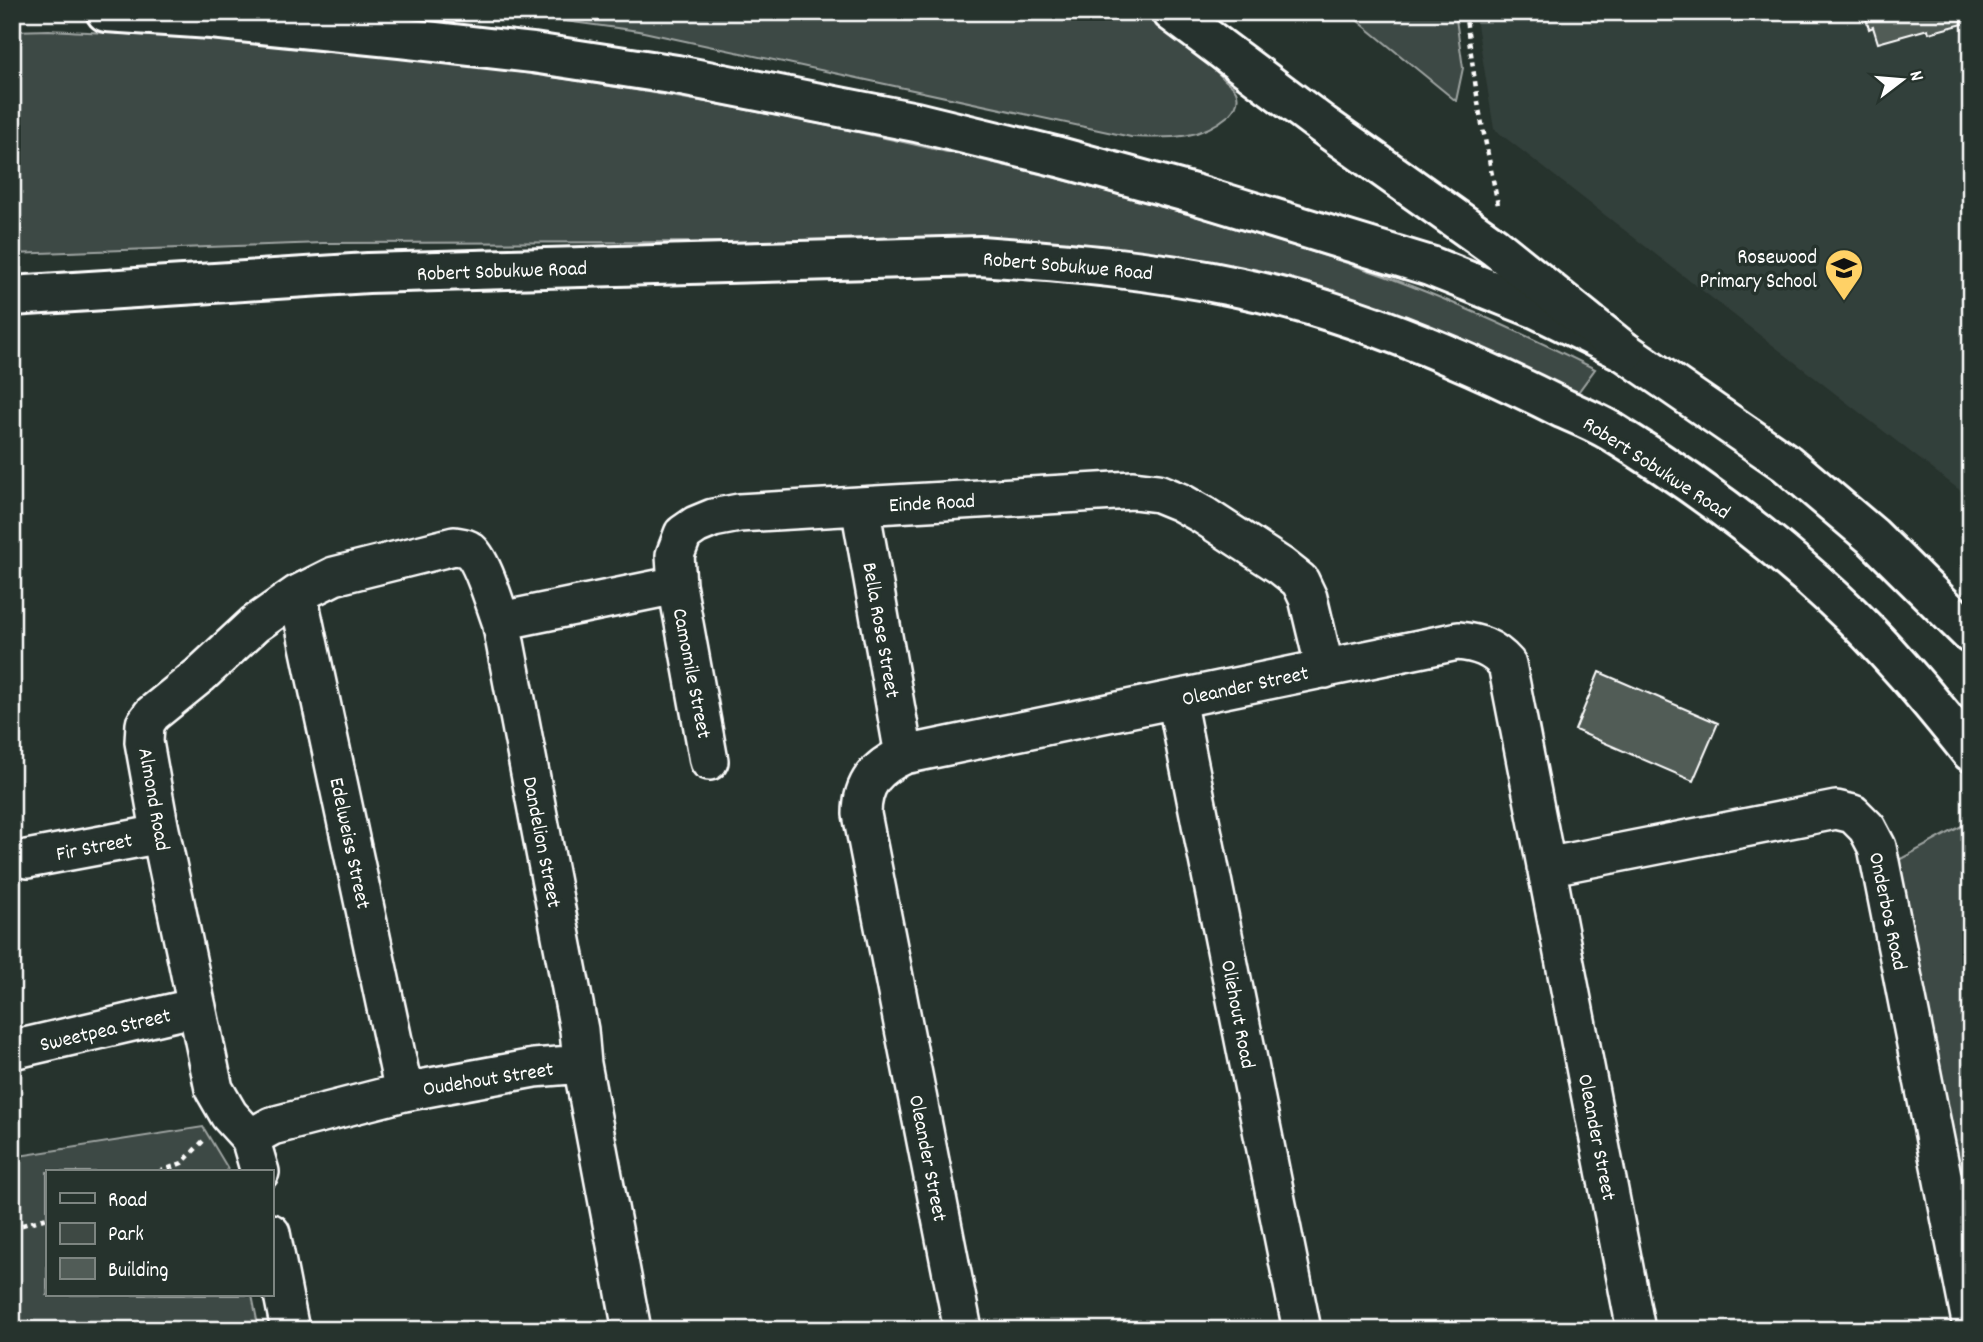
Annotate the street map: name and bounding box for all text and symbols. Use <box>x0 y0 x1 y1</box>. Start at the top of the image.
north arrow <box>1868 46 1938 116</box>
text: N <box>1901 68 1929 85</box>
place label: Rosewood Primary School <box>1699 244 1817 298</box>
street label: Robert Sobukwe Road <box>982 246 1154 290</box>
school or university icon: Rosewood Primary School <box>1823 247 1865 302</box>
street label: Robert Sobukwe Road <box>416 255 588 291</box>
street label: Robert Sobukwe Road <box>1576 411 1735 529</box>
street label: Einde Road <box>888 488 976 522</box>
street label: Bella Rose Street <box>852 560 906 701</box>
street label: Camomile Street <box>663 606 717 742</box>
street label: Oleander Street <box>1180 660 1312 716</box>
street label: Almond Road <box>128 746 176 853</box>
street label: Dandelion Street <box>513 774 568 911</box>
street label: Edelweiss Street <box>319 775 377 912</box>
street label: Fir Street <box>54 827 135 871</box>
street label: Onderbos Road <box>1859 850 1913 973</box>
street label: Oliehout Road <box>1211 958 1261 1071</box>
street label: Sweetpea Street <box>37 1002 174 1062</box>
street label: Oudehout Street <box>421 1056 556 1106</box>
street label: Oleander Street <box>1568 1072 1622 1204</box>
street label: Oleander Street <box>899 1093 953 1225</box>
legend <box>46 1170 273 1296</box>
text: Road <box>108 1187 147 1217</box>
text: Park <box>108 1221 144 1251</box>
text: Building <box>108 1257 168 1287</box>

